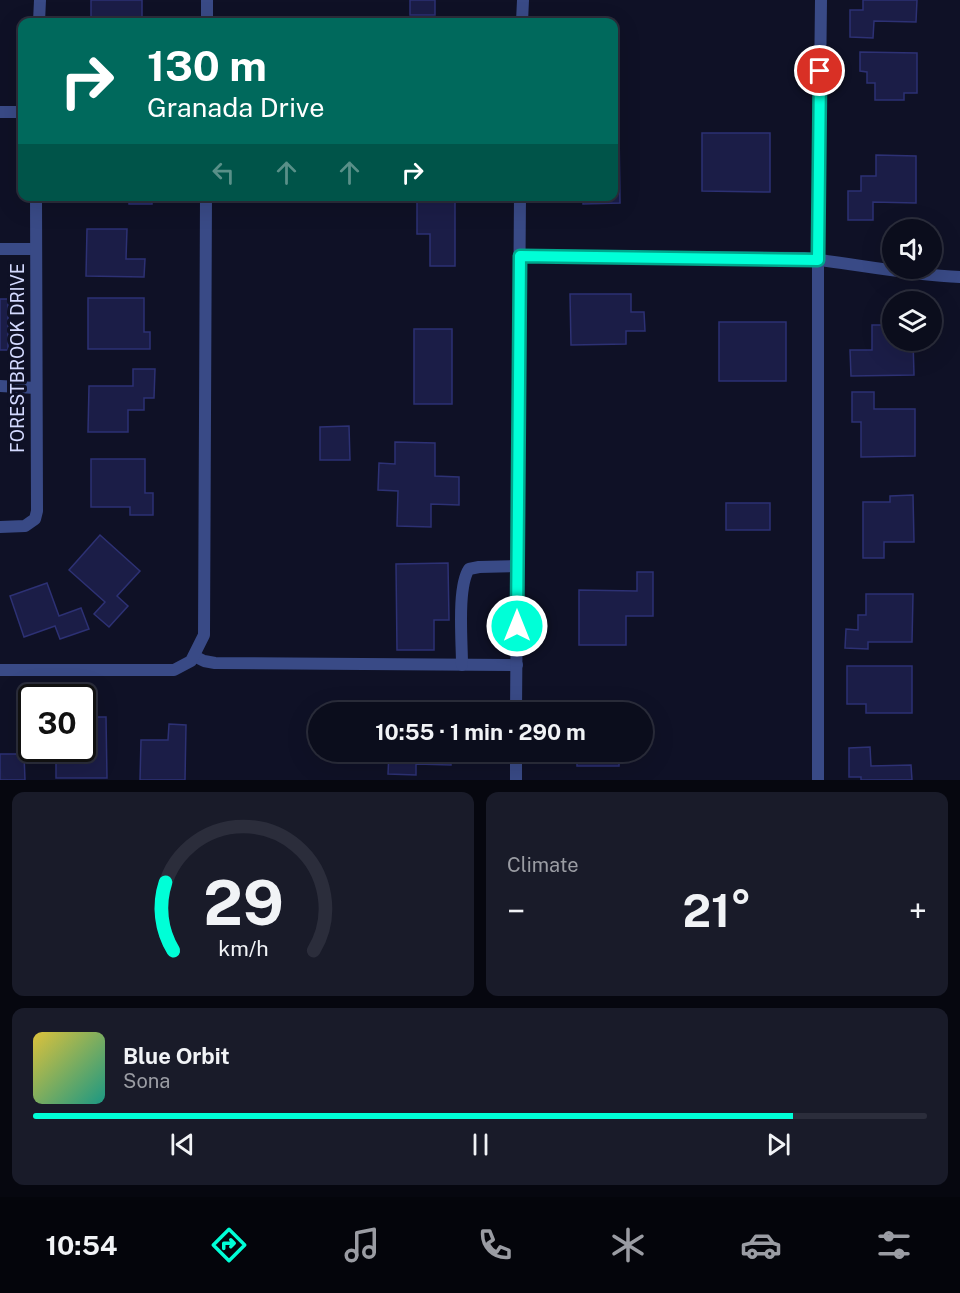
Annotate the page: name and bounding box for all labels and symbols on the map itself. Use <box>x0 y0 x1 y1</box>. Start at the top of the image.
pin <box>794 45 845 96</box>
street label: FORESTBROOK DRIVE <box>7 263 28 453</box>
position arrow <box>485 594 549 658</box>
speed limit sign: 30 <box>18 684 96 762</box>

